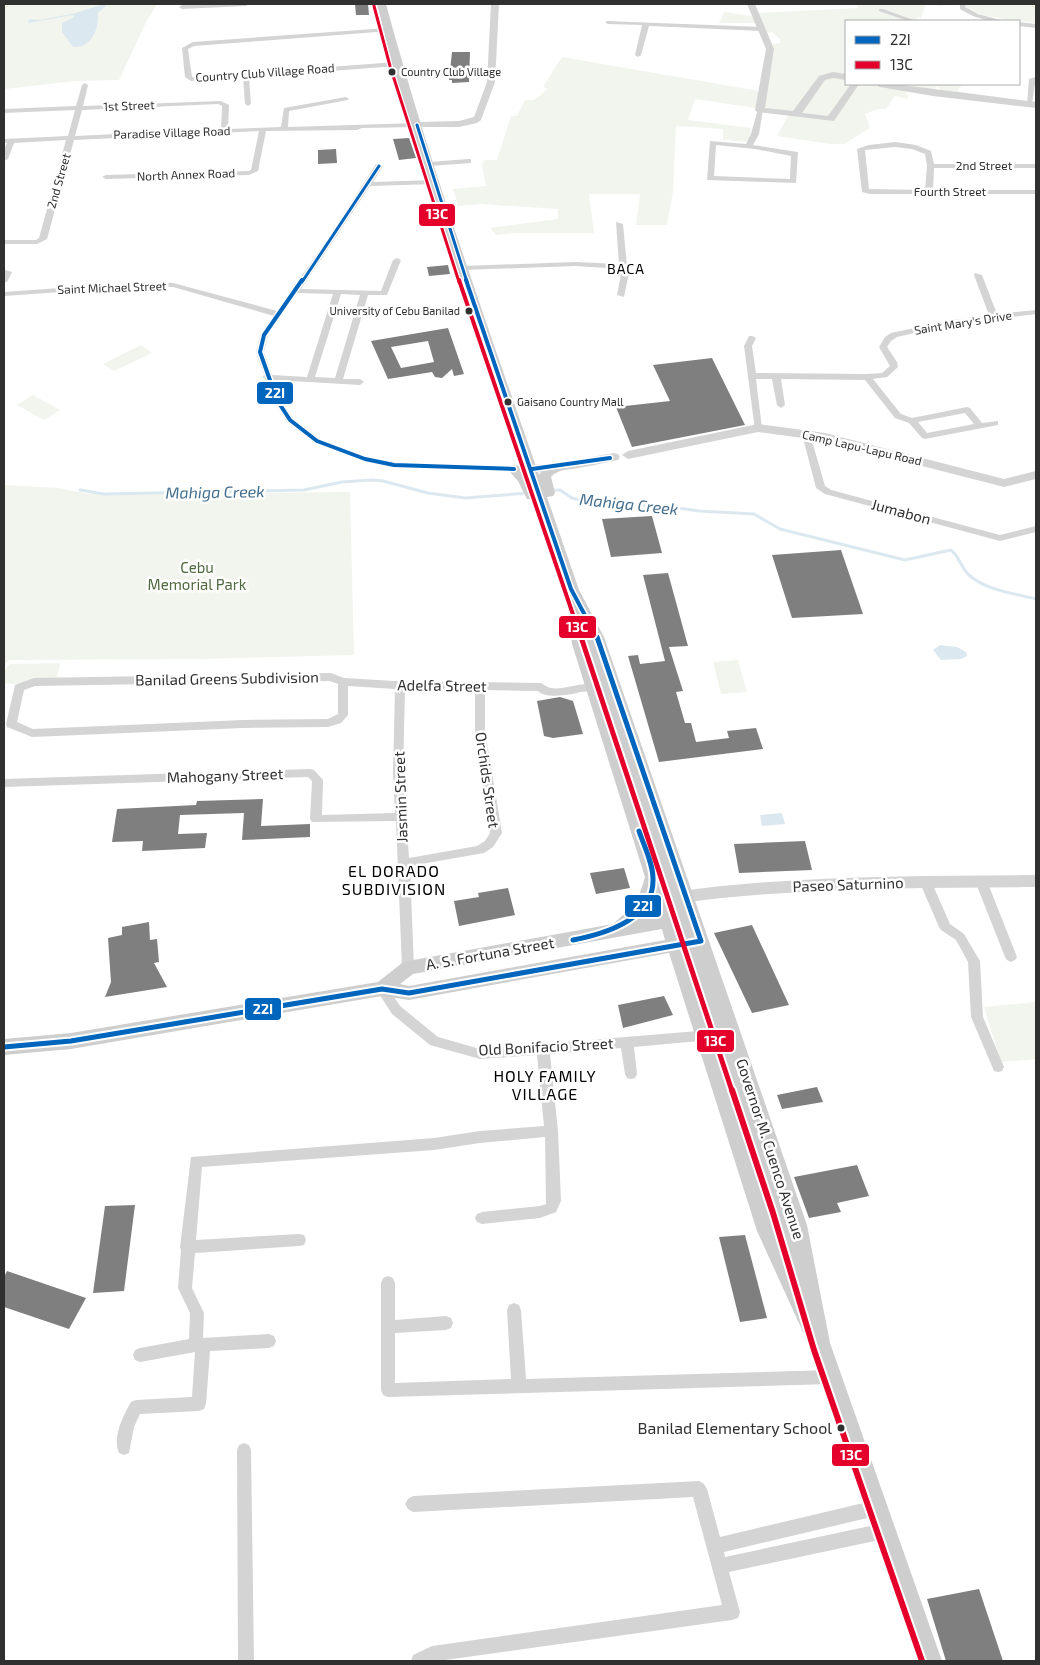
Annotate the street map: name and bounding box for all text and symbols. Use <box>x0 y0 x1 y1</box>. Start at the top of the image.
legend <box>845 20 1020 85</box>
text: 22I <box>890 30 911 48</box>
text: 13C <box>890 55 913 73</box>
street label: Country Club Village Road <box>195 60 335 84</box>
place label: Country Club Village <box>401 65 501 78</box>
marker: Country Club Village <box>387 67 397 77</box>
street label: 1st Street <box>103 97 155 113</box>
street label: Paradise Village Road <box>113 123 231 141</box>
street label: 2nd Street <box>44 151 73 210</box>
street label: 2nd Street <box>956 158 1013 172</box>
street label: North Annex Road <box>136 165 235 183</box>
street label: Fourth Street <box>914 184 987 198</box>
line badge: 13C <box>418 203 456 227</box>
text: 13C <box>426 205 448 222</box>
district label: BACA <box>607 260 645 277</box>
street label: Saint Michael Street <box>57 278 167 296</box>
place label: University of Cebu Banilad <box>330 304 460 317</box>
marker: University of Cebu Banilad <box>464 306 474 316</box>
street label: Saint Mary's Drive <box>913 307 1013 337</box>
line badge: 22I <box>256 381 294 405</box>
text: 22I <box>265 384 285 401</box>
place label: Gaisano Country Mall <box>517 395 624 408</box>
marker: Gaisano Country Mall <box>503 397 513 407</box>
street label: Camp Lapu-Lapu Road <box>801 426 923 468</box>
water label: Mahiga Creek <box>165 481 265 502</box>
water label: Mahiga Creek <box>579 489 679 518</box>
street label: Jumabon <box>870 494 933 528</box>
park label: Cebu Memorial Park <box>148 558 247 593</box>
line badge: 13C <box>558 615 597 639</box>
text: 13C <box>566 618 588 635</box>
street label: Banilad Greens Subdivision <box>135 667 319 689</box>
street label: Adelfa Street <box>397 675 487 695</box>
street label: Orchids Street <box>472 731 504 829</box>
street label: Jasmin Street <box>389 751 411 843</box>
street label: Mahogany Street <box>166 764 284 786</box>
district label: EL DORADO SUBDIVISION <box>342 861 446 898</box>
street label: Paseo Saturnino <box>792 873 904 895</box>
line badge: 22I <box>624 894 662 918</box>
text: 22I <box>633 897 653 914</box>
street label: A. S. Fortuna Street <box>424 933 556 973</box>
line badge: 22I <box>244 997 282 1021</box>
text: 22I <box>253 1000 273 1017</box>
line badge: 13C <box>696 1029 735 1053</box>
text: 13C <box>704 1032 726 1049</box>
street label: Old Bonifacio Street <box>478 1033 614 1059</box>
street label: Governor M. Cuenco Avenue <box>733 1056 809 1241</box>
district label: HOLY FAMILY VILLAGE <box>493 1066 597 1103</box>
place label: Banilad Elementary School <box>638 1418 832 1437</box>
marker: Banilad Elementary School <box>836 1423 846 1433</box>
line badge: 13C <box>831 1443 870 1467</box>
text: 13C <box>840 1446 862 1463</box>

